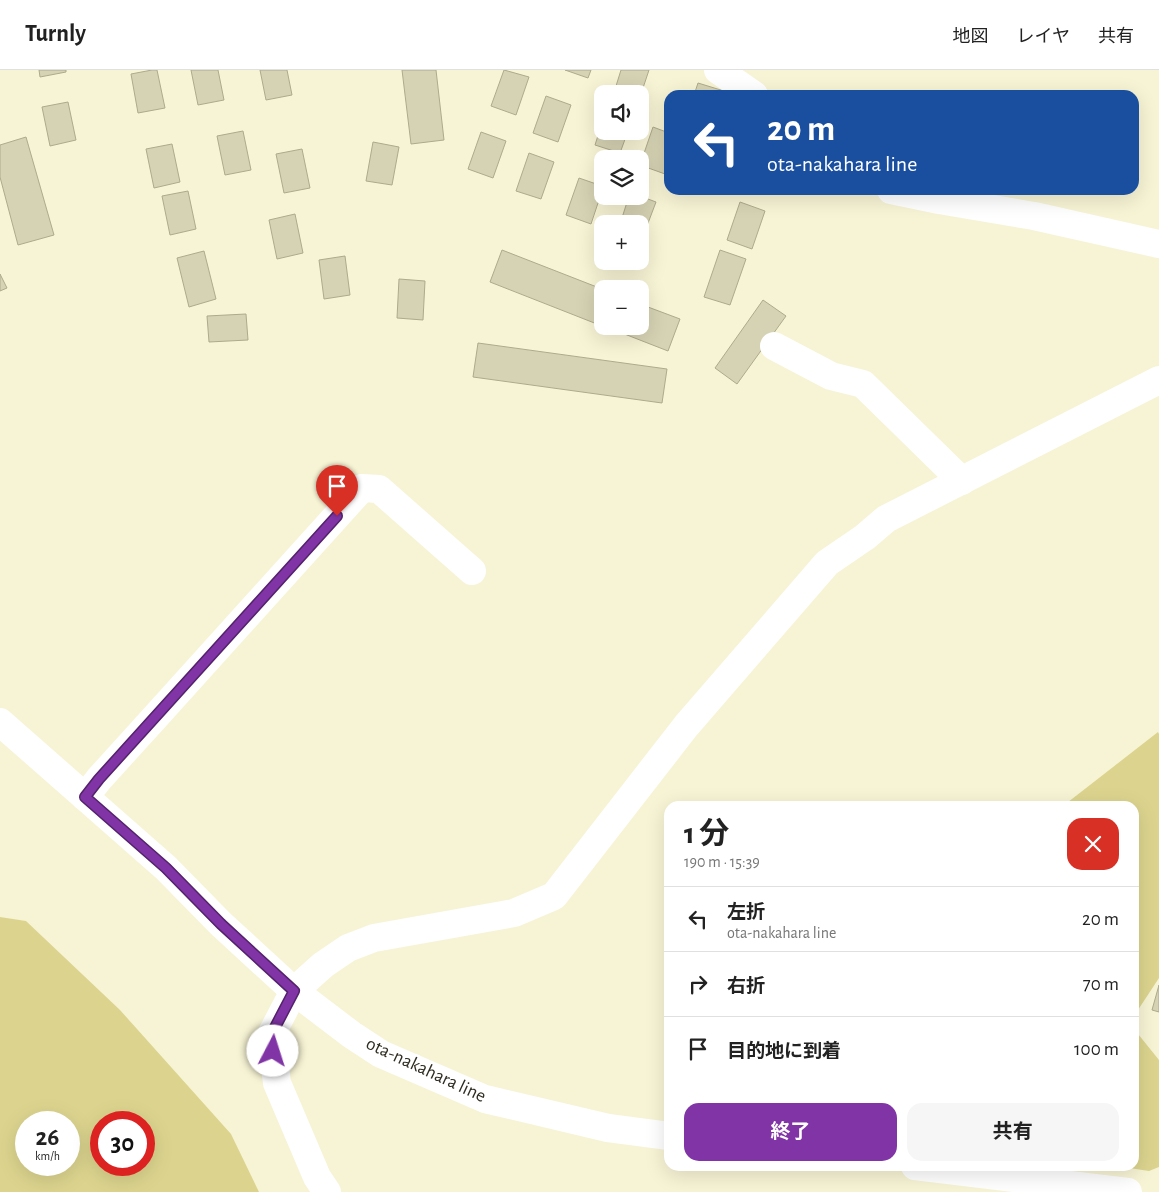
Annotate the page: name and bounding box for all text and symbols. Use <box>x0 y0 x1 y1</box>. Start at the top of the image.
text: Turnly <box>25 22 86 46</box>
text: 地図 <box>953 28 989 46</box>
text: レイヤ <box>1017 28 1070 46</box>
text: 共有 <box>1098 28 1134 46</box>
map controls <box>594 85 649 335</box>
button: sound <box>594 85 649 140</box>
icon: left <box>684 110 749 175</box>
text: 20 m <box>767 112 835 147</box>
button: layers <box>594 150 649 205</box>
text: ota-nakahara line <box>767 153 917 175</box>
button: + <box>594 215 649 270</box>
button: − <box>594 280 649 335</box>
pin <box>316 465 358 516</box>
icon: arrive <box>323 472 351 500</box>
button: close <box>1067 818 1119 870</box>
text: 1 分 <box>684 819 729 849</box>
text: 190 m · 15:39 <box>684 854 760 870</box>
text: 左折 <box>727 903 765 922</box>
icon: left <box>684 905 712 933</box>
text: 20 m <box>1082 910 1119 929</box>
text: ota-nakahara line <box>727 925 836 941</box>
icon: right <box>684 970 712 998</box>
text: 70 m <box>1083 975 1119 994</box>
text: 右折 <box>727 977 765 996</box>
position arrow <box>246 1024 298 1076</box>
street label: ota-nakahara line <box>363 1034 489 1106</box>
icon: arrive <box>684 1035 712 1063</box>
text: 100 m <box>1074 1040 1119 1059</box>
text: 目的地に到着 <box>727 1042 841 1061</box>
button: 終了 <box>684 1103 897 1161</box>
button: 共有 <box>907 1103 1119 1161</box>
speed limit sign: 30 <box>90 1111 155 1176</box>
text: 26 <box>36 1125 59 1150</box>
text: km/h <box>35 1150 60 1162</box>

